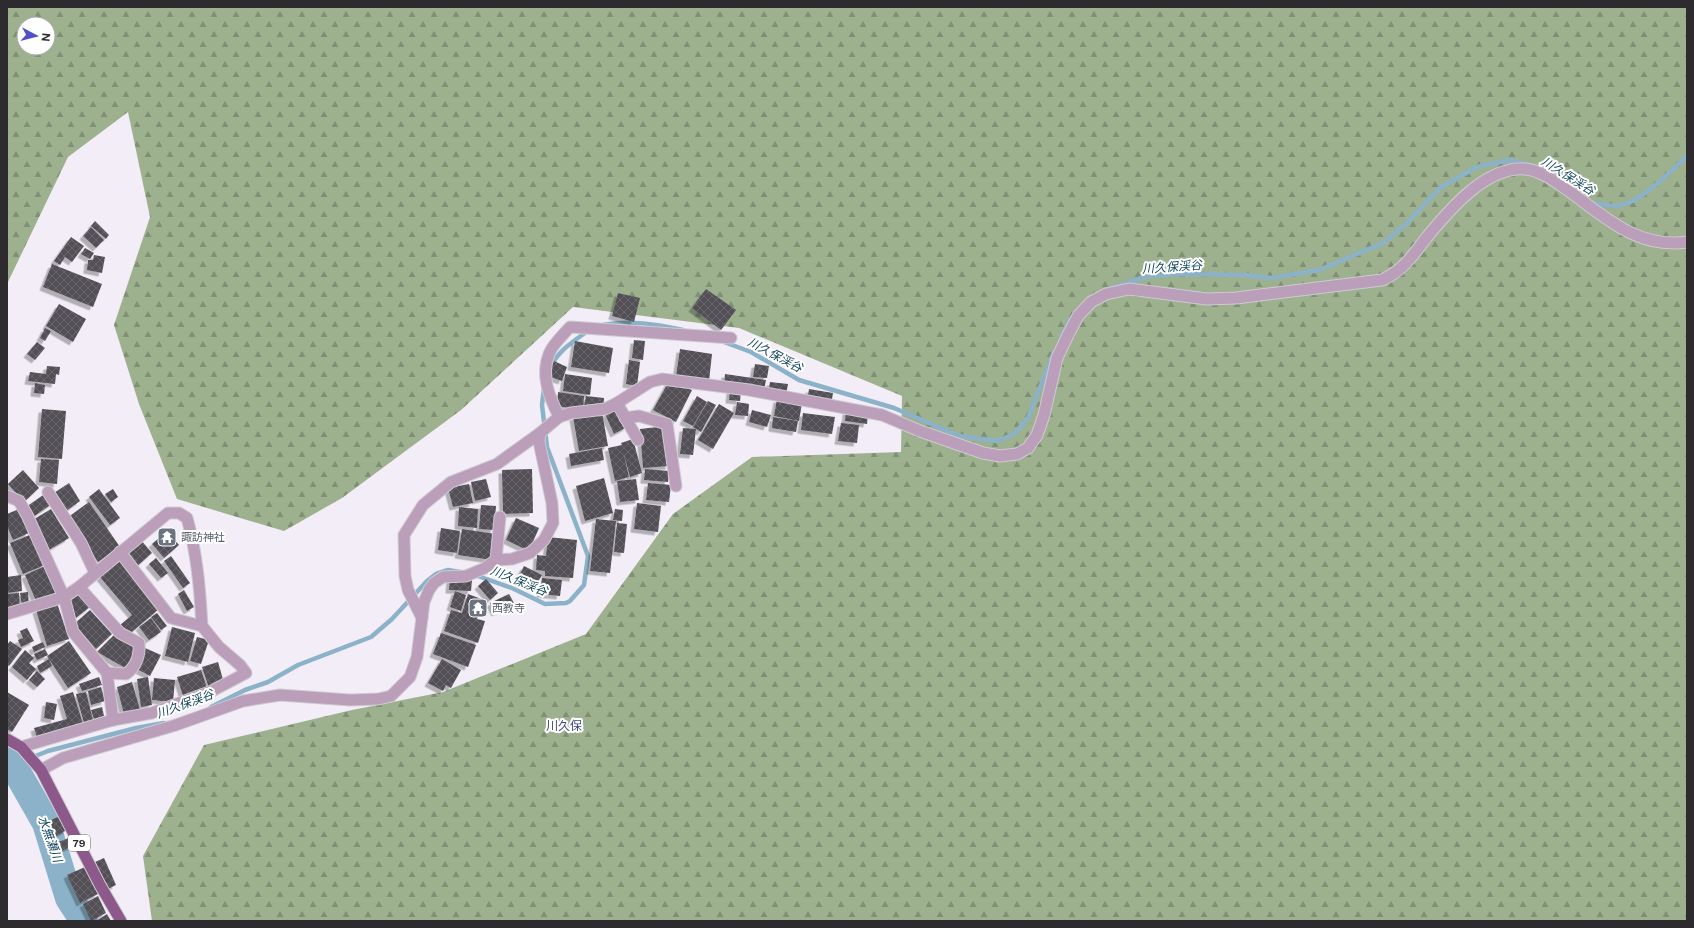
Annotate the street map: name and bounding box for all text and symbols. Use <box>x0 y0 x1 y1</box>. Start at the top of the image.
north arrow <box>16 16 56 56</box>
text: N <box>39 32 52 42</box>
water label: 川久保渓谷 <box>1539 154 1598 198</box>
water label: 川久保渓谷 <box>1142 258 1203 276</box>
water label: 川久保渓谷 <box>745 335 806 376</box>
temple icon: 諏訪神社 <box>156 526 178 548</box>
place label: 諏訪神社 <box>181 531 225 543</box>
water label: 川久保渓谷 <box>489 563 550 599</box>
temple icon: 西教寺 <box>467 597 489 619</box>
place label: 西教寺 <box>492 602 525 614</box>
water label: 川久保渓谷 <box>154 687 217 721</box>
district label: 川久保 <box>546 719 582 733</box>
water label: 水無瀬川 <box>35 814 65 866</box>
road number: 79 <box>68 835 90 851</box>

